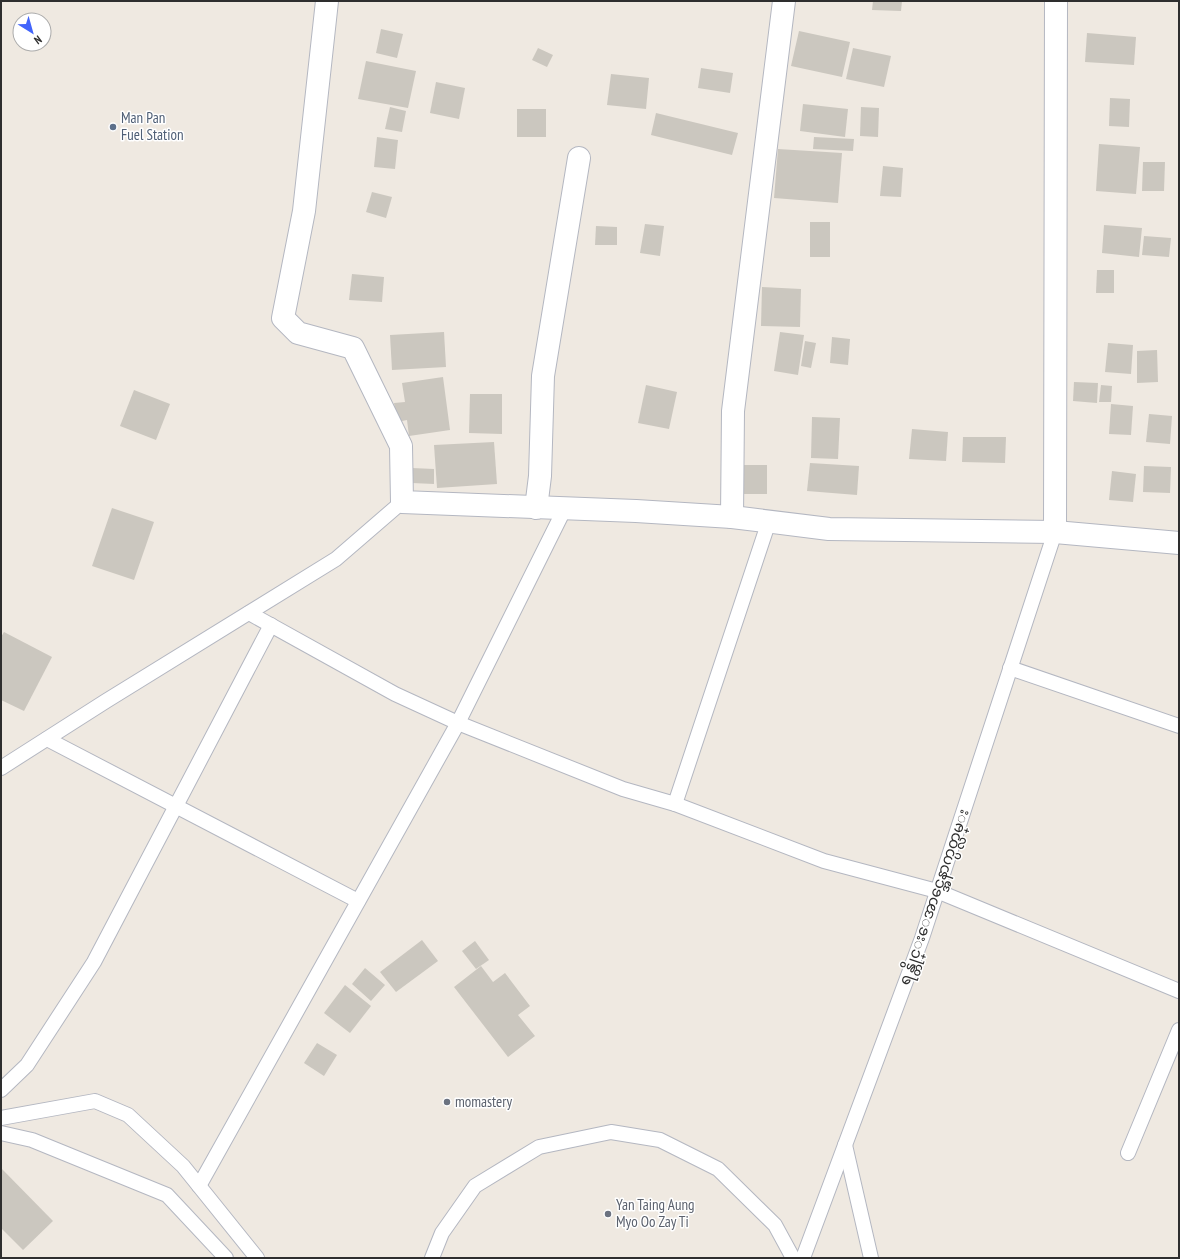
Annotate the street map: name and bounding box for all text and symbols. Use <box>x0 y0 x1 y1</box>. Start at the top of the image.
north arrow <box>12 12 52 52</box>
text: N <box>31 33 45 47</box>
place label: Man Pan Fuel Station <box>121 108 184 144</box>
marker: Man Pan Fuel Station <box>108 122 118 132</box>
street label: ရန္တိုင္းေအာင္အေနာက္ပတ္လမ္း <box>894 806 976 988</box>
place label: momastery <box>455 1092 512 1111</box>
marker: momastery <box>442 1097 452 1107</box>
place label: Yan Taing Aung Myo Oo Zay Ti <box>616 1195 695 1231</box>
marker: Yan Taing Aung Myo Oo Zay Ti <box>603 1209 613 1219</box>

